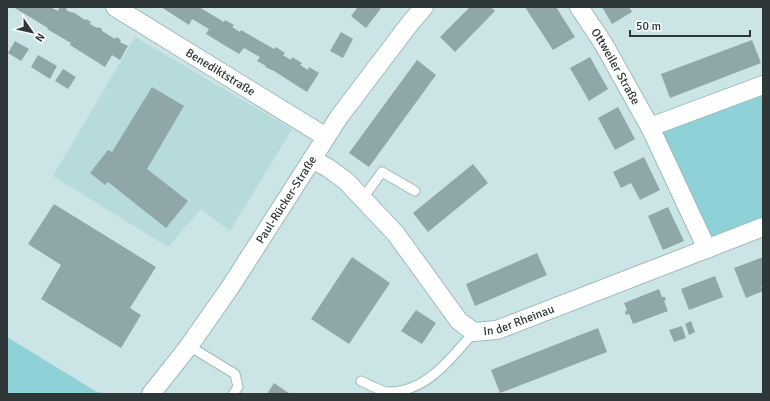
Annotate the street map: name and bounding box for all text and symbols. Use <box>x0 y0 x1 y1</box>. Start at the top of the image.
north arrow <box>12 12 52 52</box>
scale bar <box>630 12 750 38</box>
text: 50 m <box>636 19 661 34</box>
street label: Ottweiler Straße <box>587 26 643 108</box>
text: N <box>32 31 47 44</box>
street label: Benediktstraße <box>183 45 258 100</box>
street label: Paul-Rücker-Straße <box>253 153 320 247</box>
street label: In der Rheinau <box>483 302 556 339</box>

